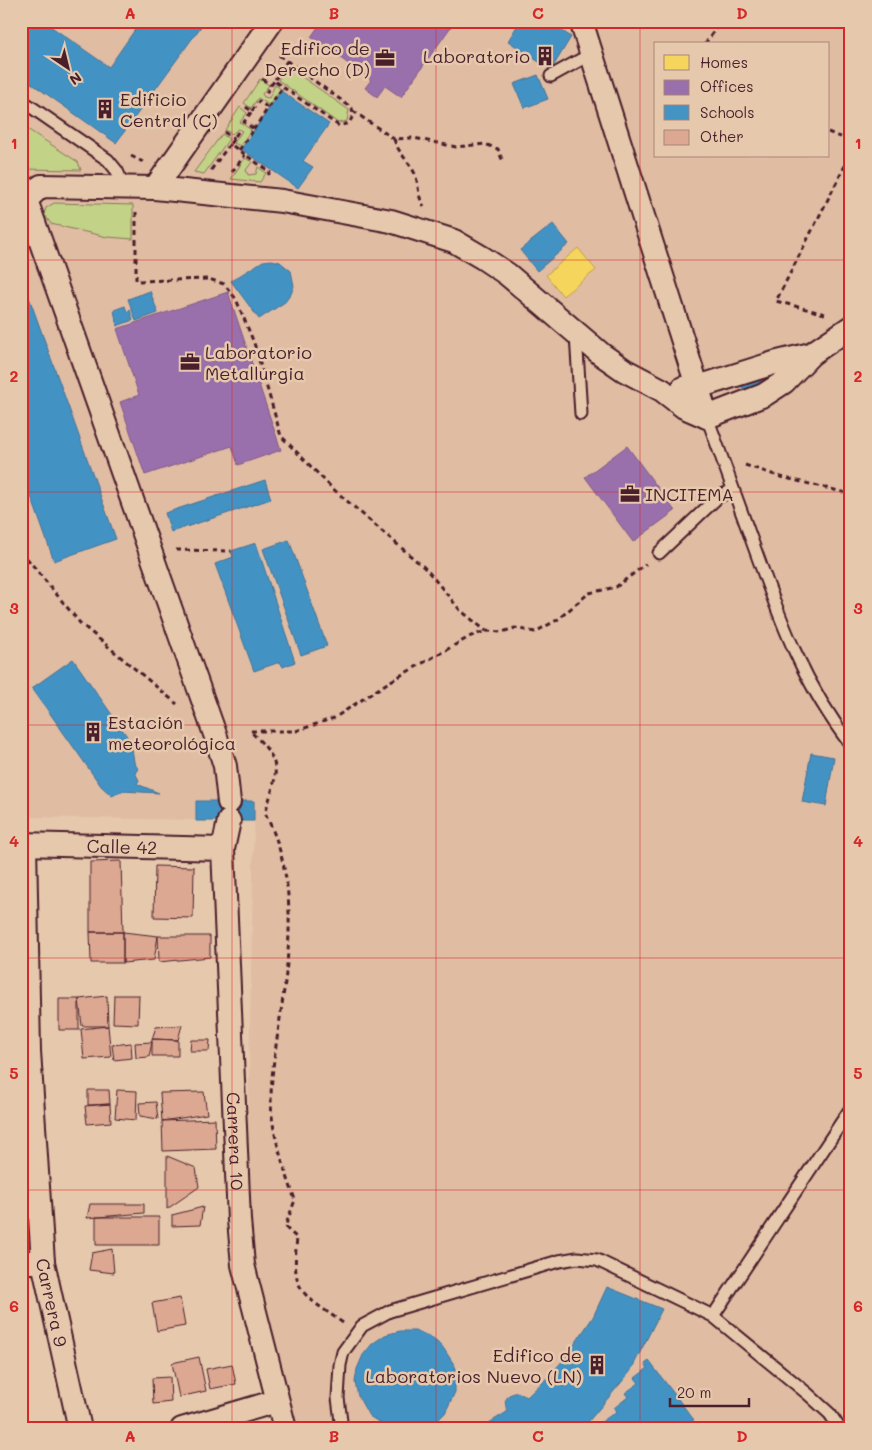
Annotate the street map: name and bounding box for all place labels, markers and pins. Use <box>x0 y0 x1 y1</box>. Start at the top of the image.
place label: Edifico de Derecho (D) <box>265 36 370 81</box>
place label: Laboratorio <box>423 44 530 68</box>
building icon: Laboratorio <box>534 45 556 67</box>
office icon: Edifico de Derecho (D) <box>374 47 396 69</box>
place label: Edificio Central (C) <box>120 87 218 132</box>
building icon: Edificio Central (C) <box>94 98 116 120</box>
place label: Laboratorio Metallurgia <box>205 340 312 385</box>
office icon: Laboratorio Metallurgia <box>179 351 201 373</box>
place label: INCITEMA <box>645 482 734 506</box>
office icon: INCITEMA <box>619 483 641 505</box>
place label: Estación meteorológica <box>108 710 236 755</box>
building icon: Estación meteorológica <box>82 721 104 743</box>
place label: Edifico de Laboratorios Nuevo (LN) <box>365 1343 582 1388</box>
building icon: Edifico de Laboratorios Nuevo (LN) <box>586 1354 608 1376</box>

